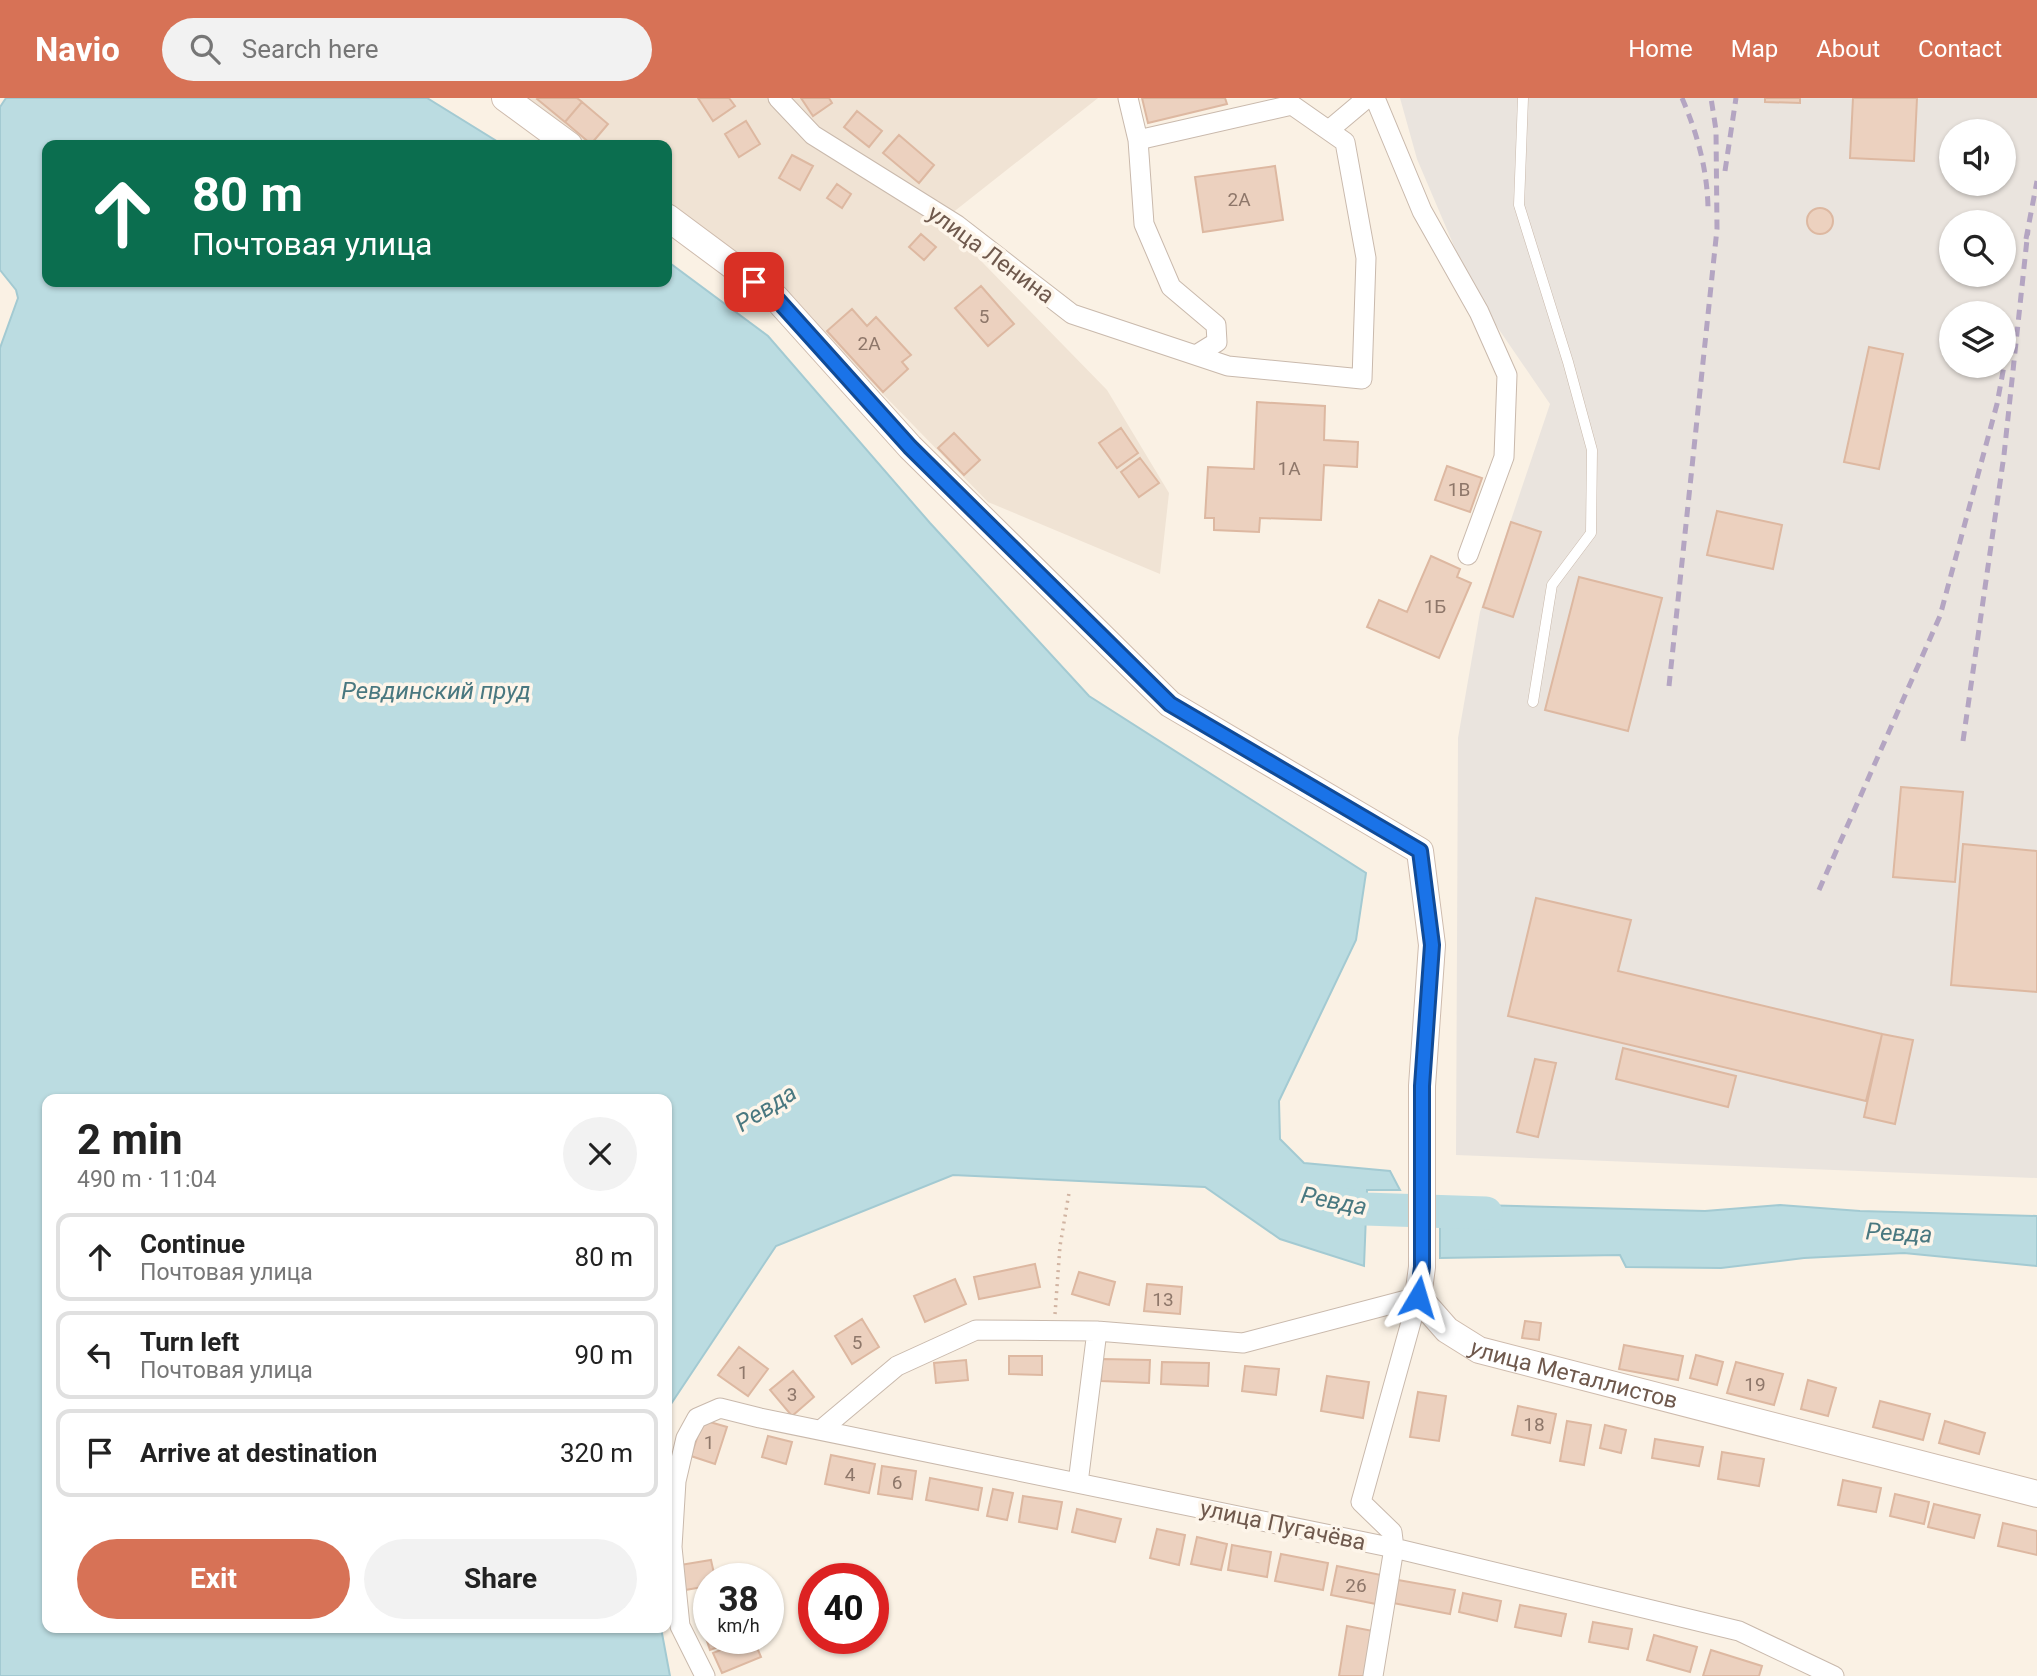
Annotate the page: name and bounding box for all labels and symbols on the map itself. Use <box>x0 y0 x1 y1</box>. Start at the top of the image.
house number: 2А <box>1227 188 1251 211</box>
street label: улица Ленина <box>922 200 1059 309</box>
pin <box>724 252 784 312</box>
house number: 5 <box>979 305 989 328</box>
house number: 2А <box>857 332 881 355</box>
house number: 1А <box>1277 457 1301 480</box>
house number: 1В <box>1448 478 1470 501</box>
house number: 1Б <box>1424 595 1446 618</box>
water label: Ревдинский пруд <box>341 677 531 705</box>
water label: Ревда <box>730 1078 802 1138</box>
water label: Ревда <box>1298 1181 1370 1221</box>
water label: Ревда <box>1865 1217 1933 1249</box>
position arrow <box>1381 1260 1455 1334</box>
house number: 13 <box>1152 1288 1174 1311</box>
house number: 5 <box>852 1331 862 1354</box>
street label: улица Металлистов <box>1464 1334 1681 1415</box>
house number: 1 <box>738 1361 748 1384</box>
house number: 19 <box>1744 1373 1766 1396</box>
house number: 3 <box>787 1383 797 1406</box>
house number: 18 <box>1523 1413 1545 1436</box>
house number: 1 <box>704 1431 714 1454</box>
house number: 4 <box>845 1463 856 1486</box>
house number: 6 <box>892 1471 902 1494</box>
street label: улица Пугачёва <box>1198 1495 1368 1556</box>
speed limit sign: 40 <box>798 1563 889 1654</box>
house number: 26 <box>1345 1574 1367 1597</box>

